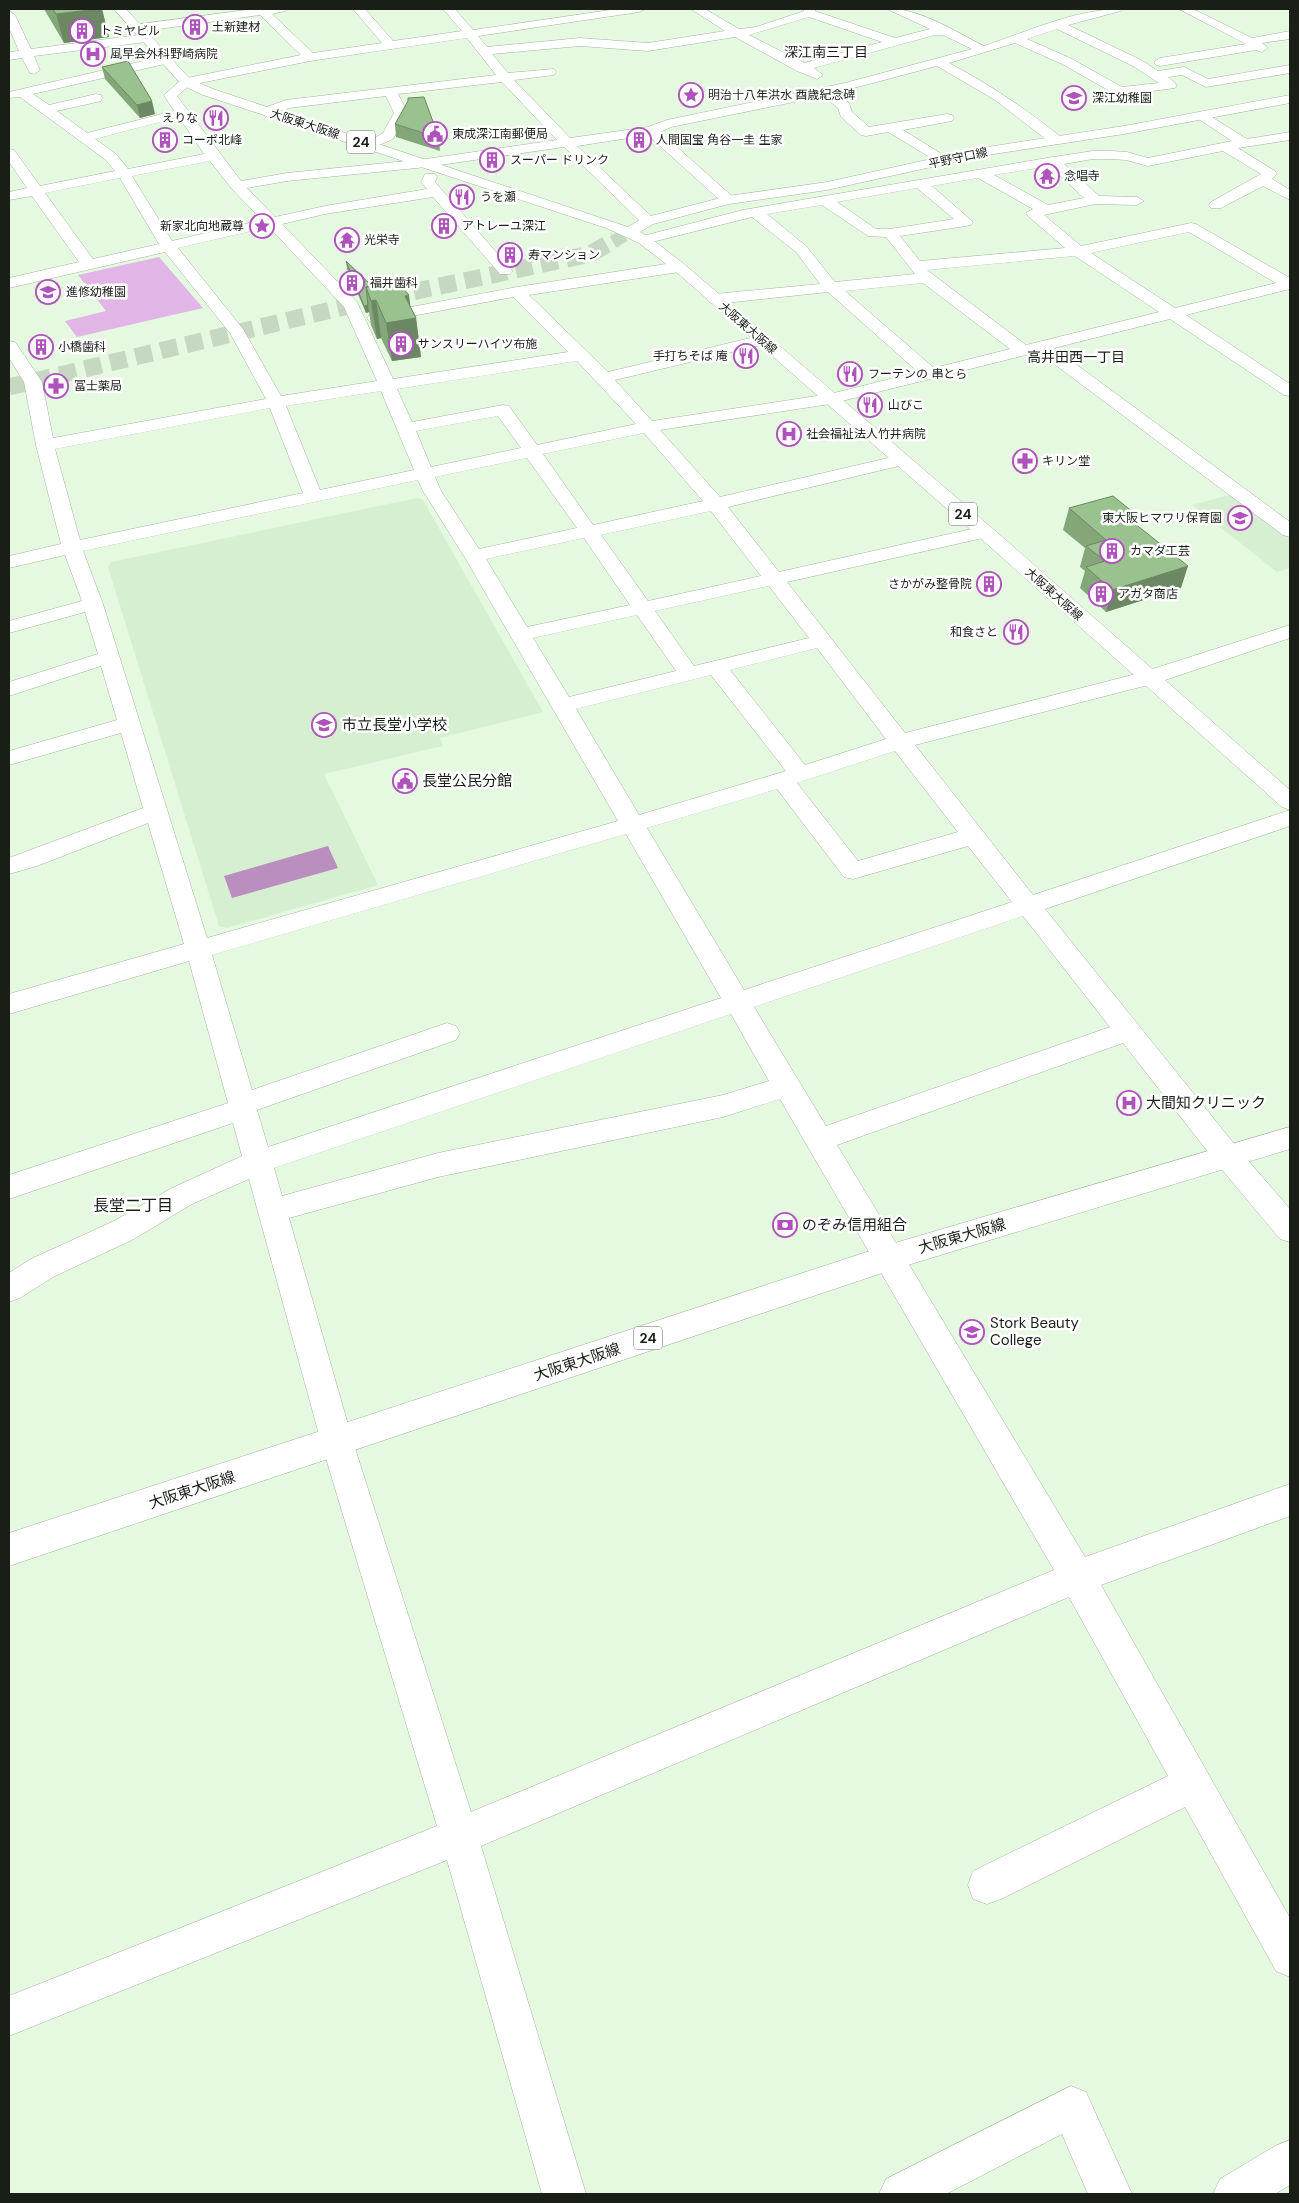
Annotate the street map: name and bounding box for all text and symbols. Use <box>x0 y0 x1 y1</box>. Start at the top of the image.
building icon: 土新建材 <box>182 14 208 40</box>
building icon: トミヤビル <box>69 18 95 44</box>
place label: 土新建材 <box>212 19 260 35</box>
place label: トミヤビル <box>100 23 160 39</box>
hospital icon: 風早会外科野崎病院 <box>80 41 106 67</box>
district label: 深江南三丁目 <box>784 43 868 61</box>
place label: 風早会外科野崎病院 <box>110 46 218 62</box>
place icon: 明治十八年洪水 酉歳紀念碑 <box>678 82 704 108</box>
school or university icon: 深江幼稚園 <box>1061 85 1087 111</box>
place label: 明治十八年洪水 酉歳紀念碑 <box>708 87 855 103</box>
place label: 深江幼稚園 <box>1092 90 1152 106</box>
restaurant icon: えりな <box>203 105 229 131</box>
street label: 大阪東大阪線 <box>268 105 342 143</box>
place label: えりな <box>162 110 198 126</box>
public building icon: 東成深江南郵便局 <box>422 121 448 147</box>
place label: 東成深江南郵便局 <box>452 126 548 142</box>
building icon: コーポ北峰 <box>152 127 178 153</box>
building icon: 人間国宝 角谷一圭 生家 <box>626 127 652 153</box>
road number: 24 <box>347 130 375 154</box>
place label: コーポ北峰 <box>182 132 242 148</box>
place label: 人間国宝 角谷一圭 生家 <box>656 132 782 148</box>
street label: 平野守口線 <box>927 144 989 172</box>
building icon: スーパー ドリンク <box>479 147 505 173</box>
place label: スーパー ドリンク <box>510 152 609 168</box>
temple icon: 念唱寺 <box>1034 163 1060 189</box>
place label: 念唱寺 <box>1064 168 1100 184</box>
restaurant icon: うを瀬 <box>449 184 475 210</box>
place label: うを瀬 <box>480 189 516 205</box>
place icon: 新家北向地蔵尊 <box>249 213 275 239</box>
building icon: アトレーユ深江 <box>431 213 457 239</box>
place label: 新家北向地蔵尊 <box>160 218 244 234</box>
place label: アトレーユ深江 <box>462 218 546 234</box>
temple icon: 光栄寺 <box>334 227 360 253</box>
place label: 光栄寺 <box>364 232 400 248</box>
building icon: 寿マンション <box>497 242 523 268</box>
place label: 寿マンション <box>528 247 600 263</box>
building icon: 福井歯科 <box>339 270 365 296</box>
place label: 福井歯科 <box>370 275 418 291</box>
school or university icon: 進修幼稚園 <box>35 279 61 305</box>
place label: 進修幼稚園 <box>66 284 126 300</box>
street label: 大阪東大阪線 <box>716 298 780 358</box>
building icon: サンスリーハイツ布施 <box>388 331 414 357</box>
building icon: 小橋歯科 <box>28 334 54 360</box>
place label: サンスリーハイツ布施 <box>418 336 537 352</box>
place label: 小橋歯科 <box>58 339 106 355</box>
restaurant icon: 手打ちそば 庵 <box>733 343 759 369</box>
place label: 手打ちそば 庵 <box>653 348 728 364</box>
district label: 高井田西一丁目 <box>1027 348 1125 366</box>
restaurant icon: フーテンの 串とら <box>837 361 863 387</box>
place label: フーテンの 串とら <box>868 366 967 382</box>
pharmacy icon: 冨士薬局 <box>43 373 69 399</box>
place label: 冨士薬局 <box>74 378 122 394</box>
restaurant icon: 山びこ <box>857 392 883 418</box>
place label: 山びこ <box>888 397 924 413</box>
hospital icon: 社会福祉法人竹井病院 <box>776 421 802 447</box>
place label: 社会福祉法人竹井病院 <box>806 426 926 442</box>
pharmacy icon: キリン堂 <box>1012 448 1038 474</box>
place label: キリン堂 <box>1042 453 1090 469</box>
road number: 24 <box>949 502 977 526</box>
school or university icon: 東大阪ヒマワリ保育園 <box>1227 505 1253 531</box>
place label: 東大阪ヒマワリ保育園 <box>1102 510 1222 526</box>
building icon: カマダ工芸 <box>1099 538 1125 564</box>
place label: カマダ工芸 <box>1130 543 1190 559</box>
street label: 大阪東大阪線 <box>1022 564 1086 624</box>
building icon: さかがみ整骨院 <box>976 571 1002 597</box>
place label: さかがみ整骨院 <box>888 576 972 592</box>
building icon: アガタ商店 <box>1088 581 1114 607</box>
place label: アガタ商店 <box>1118 586 1178 602</box>
restaurant icon: 和食さと <box>1003 619 1029 645</box>
place label: 和食さと <box>950 624 998 640</box>
school or university icon: 市立長堂小学校 <box>311 712 337 738</box>
place label: 市立長堂小学校 <box>342 715 447 735</box>
public building icon: 長堂公民分館 <box>392 768 418 794</box>
place label: 長堂公民分館 <box>422 771 512 791</box>
hospital icon: 大間知クリニック <box>1116 1090 1142 1116</box>
place label: 大間知クリニック <box>1146 1093 1266 1113</box>
district label: 長堂二丁目 <box>93 1195 173 1216</box>
bank icon: のぞみ信用組合 <box>772 1212 798 1238</box>
street label: 大阪東大阪線 <box>916 1214 1008 1258</box>
place label: のぞみ信用組合 <box>802 1215 907 1235</box>
place label: Stork Beauty College <box>990 1313 1080 1350</box>
school or university icon: Stork Beauty College <box>959 1319 985 1345</box>
road number: 24 <box>634 1326 662 1350</box>
street label: 大阪東大阪線 <box>531 1339 623 1385</box>
street label: 大阪東大阪線 <box>146 1467 238 1513</box>

